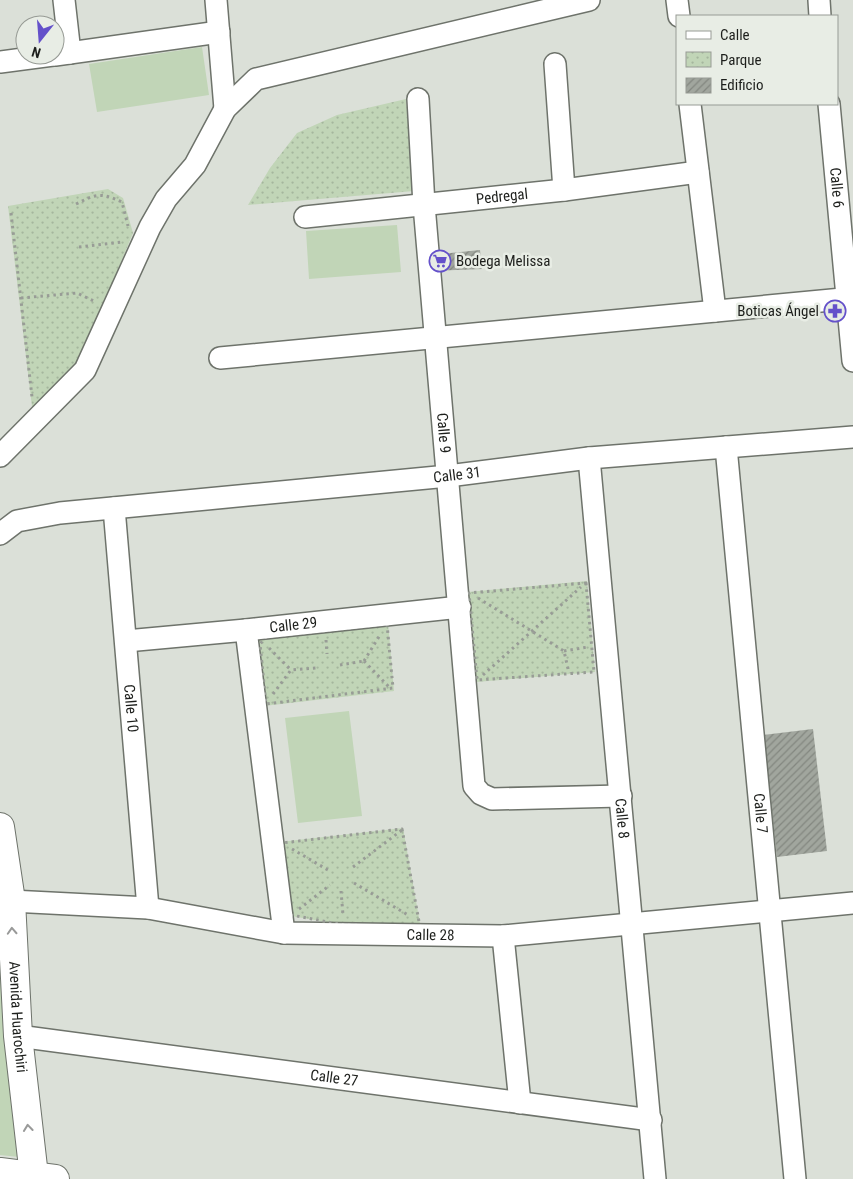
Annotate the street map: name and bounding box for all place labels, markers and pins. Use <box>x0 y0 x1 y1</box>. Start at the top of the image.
supermarket icon: Bodega Melissa <box>428 249 452 273</box>
place label: Bodega Melissa <box>456 252 550 270</box>
pharmacy icon: Boticas Ángel <box>823 299 847 323</box>
place label: Boticas Ángel <box>737 302 819 320</box>

